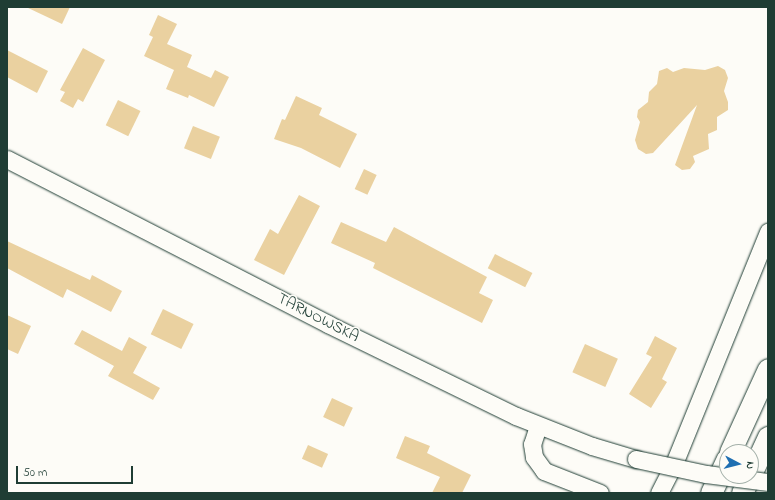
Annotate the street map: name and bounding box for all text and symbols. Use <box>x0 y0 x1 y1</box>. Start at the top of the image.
street label: TARNOWSKA <box>274 289 362 347</box>
north arrow <box>719 444 759 484</box>
scale bar <box>18 458 135 484</box>
text: N <box>742 461 758 470</box>
text: 50 m <box>23 464 47 482</box>

